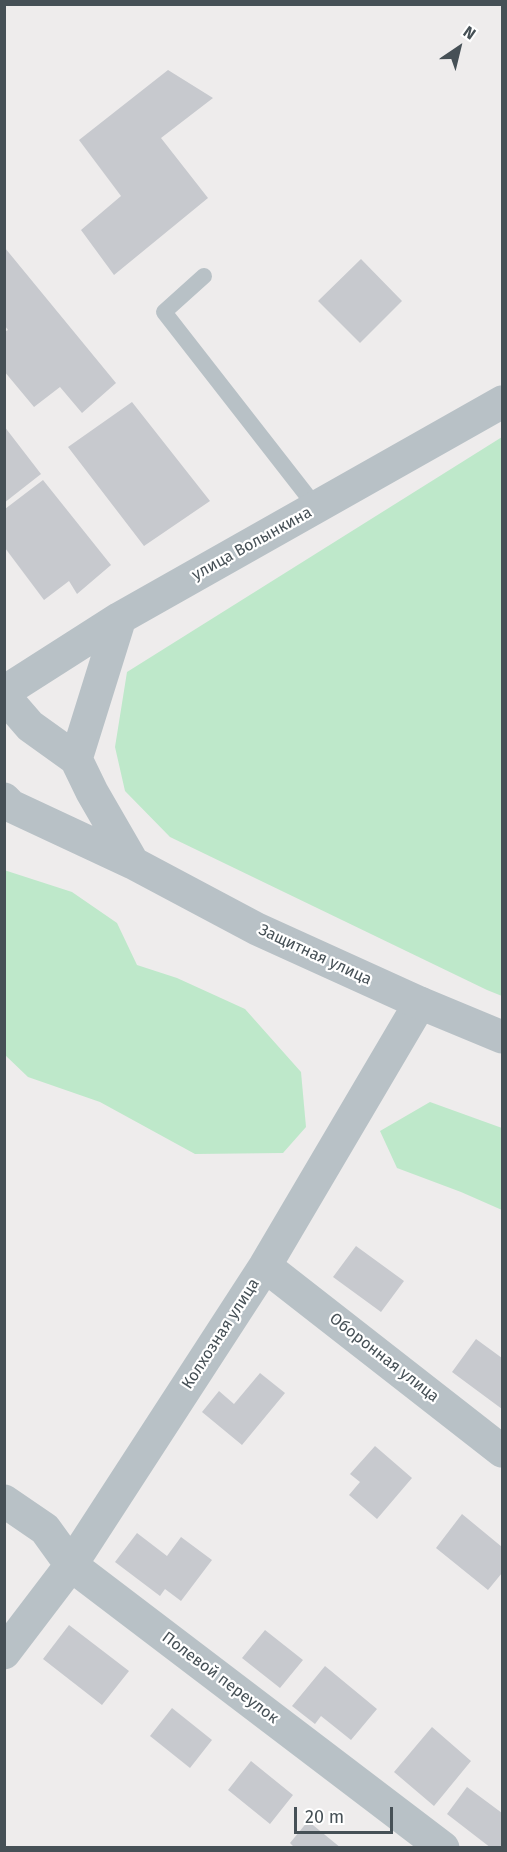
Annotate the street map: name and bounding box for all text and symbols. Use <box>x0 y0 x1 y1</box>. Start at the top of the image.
north arrow <box>429 18 489 78</box>
text: N <box>460 22 479 44</box>
street label: улица Волынкина <box>189 503 315 585</box>
street label: Защитная улица <box>255 920 375 990</box>
street label: Колхозная улица <box>178 1275 264 1393</box>
street label: Оборонная улица <box>325 1309 443 1407</box>
street label: Полевой переулок <box>158 1628 282 1728</box>
scale bar <box>297 1795 396 1833</box>
text: 20 m <box>305 1806 344 1828</box>

